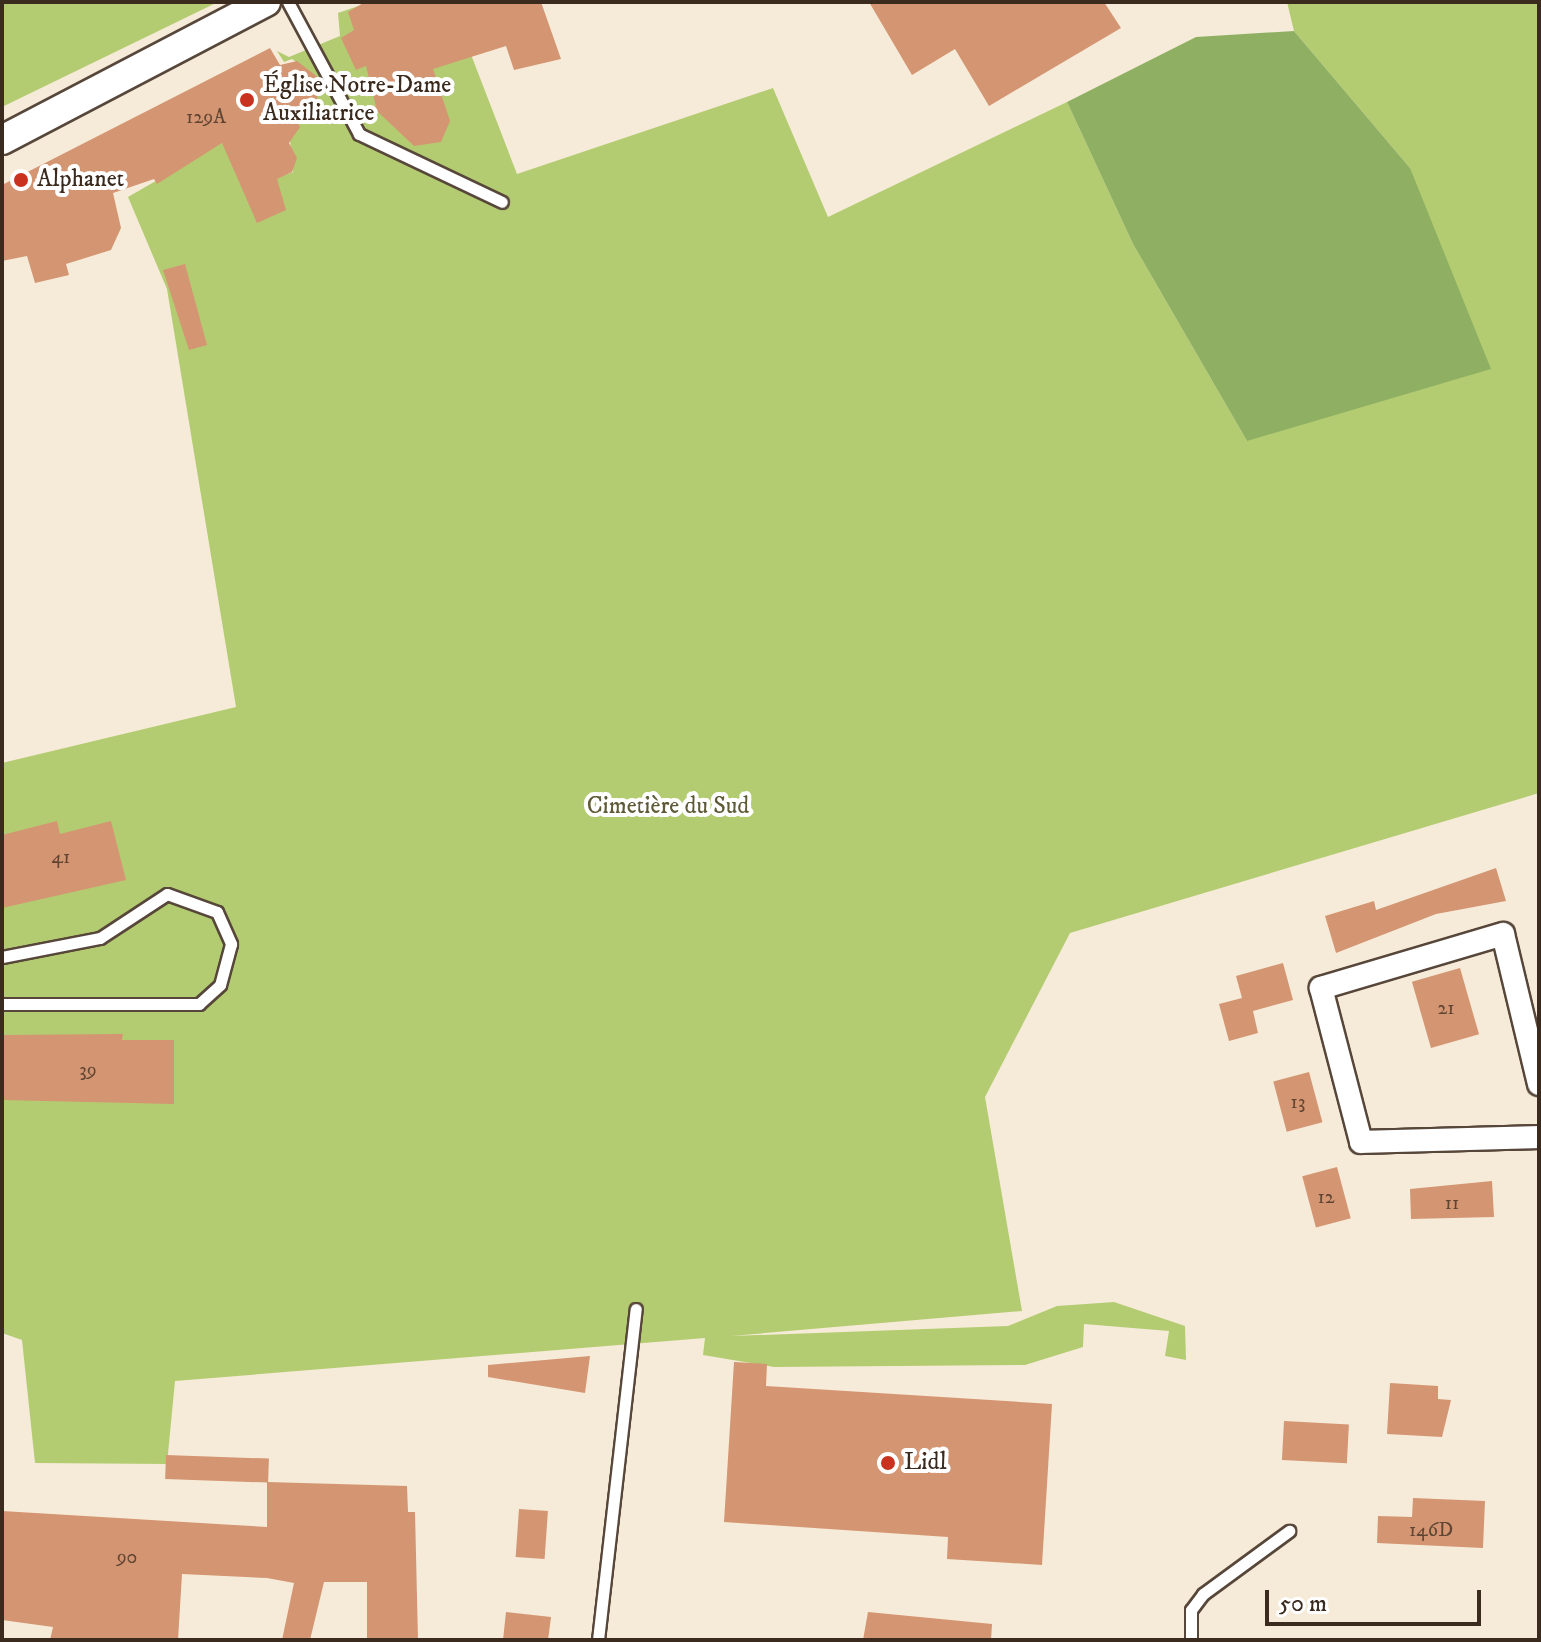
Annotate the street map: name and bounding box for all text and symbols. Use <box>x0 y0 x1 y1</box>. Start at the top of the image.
place label: Église Notre-Dame Auxiliatrice <box>263 72 451 128</box>
marker: Église Notre-Dame Auxiliatrice <box>238 91 256 109</box>
house number: 129A <box>186 105 226 129</box>
place label: Alphanet <box>37 166 124 194</box>
marker: Alphanet <box>12 171 30 189</box>
park label: Cimetière du Sud <box>587 793 749 821</box>
house number: 41 <box>52 845 70 869</box>
house number: 21 <box>1437 996 1455 1020</box>
house number: 39 <box>79 1058 97 1082</box>
house number: 13 <box>1291 1090 1305 1114</box>
house number: 12 <box>1317 1185 1335 1209</box>
house number: 11 <box>1445 1191 1459 1215</box>
place label: Lidl <box>904 1449 947 1477</box>
marker: Lidl <box>879 1454 897 1472</box>
house number: 146D <box>1409 1518 1453 1542</box>
house number: 90 <box>117 1545 137 1569</box>
scale bar <box>1269 1574 1485 1624</box>
text: 50 m <box>1279 1589 1327 1619</box>

